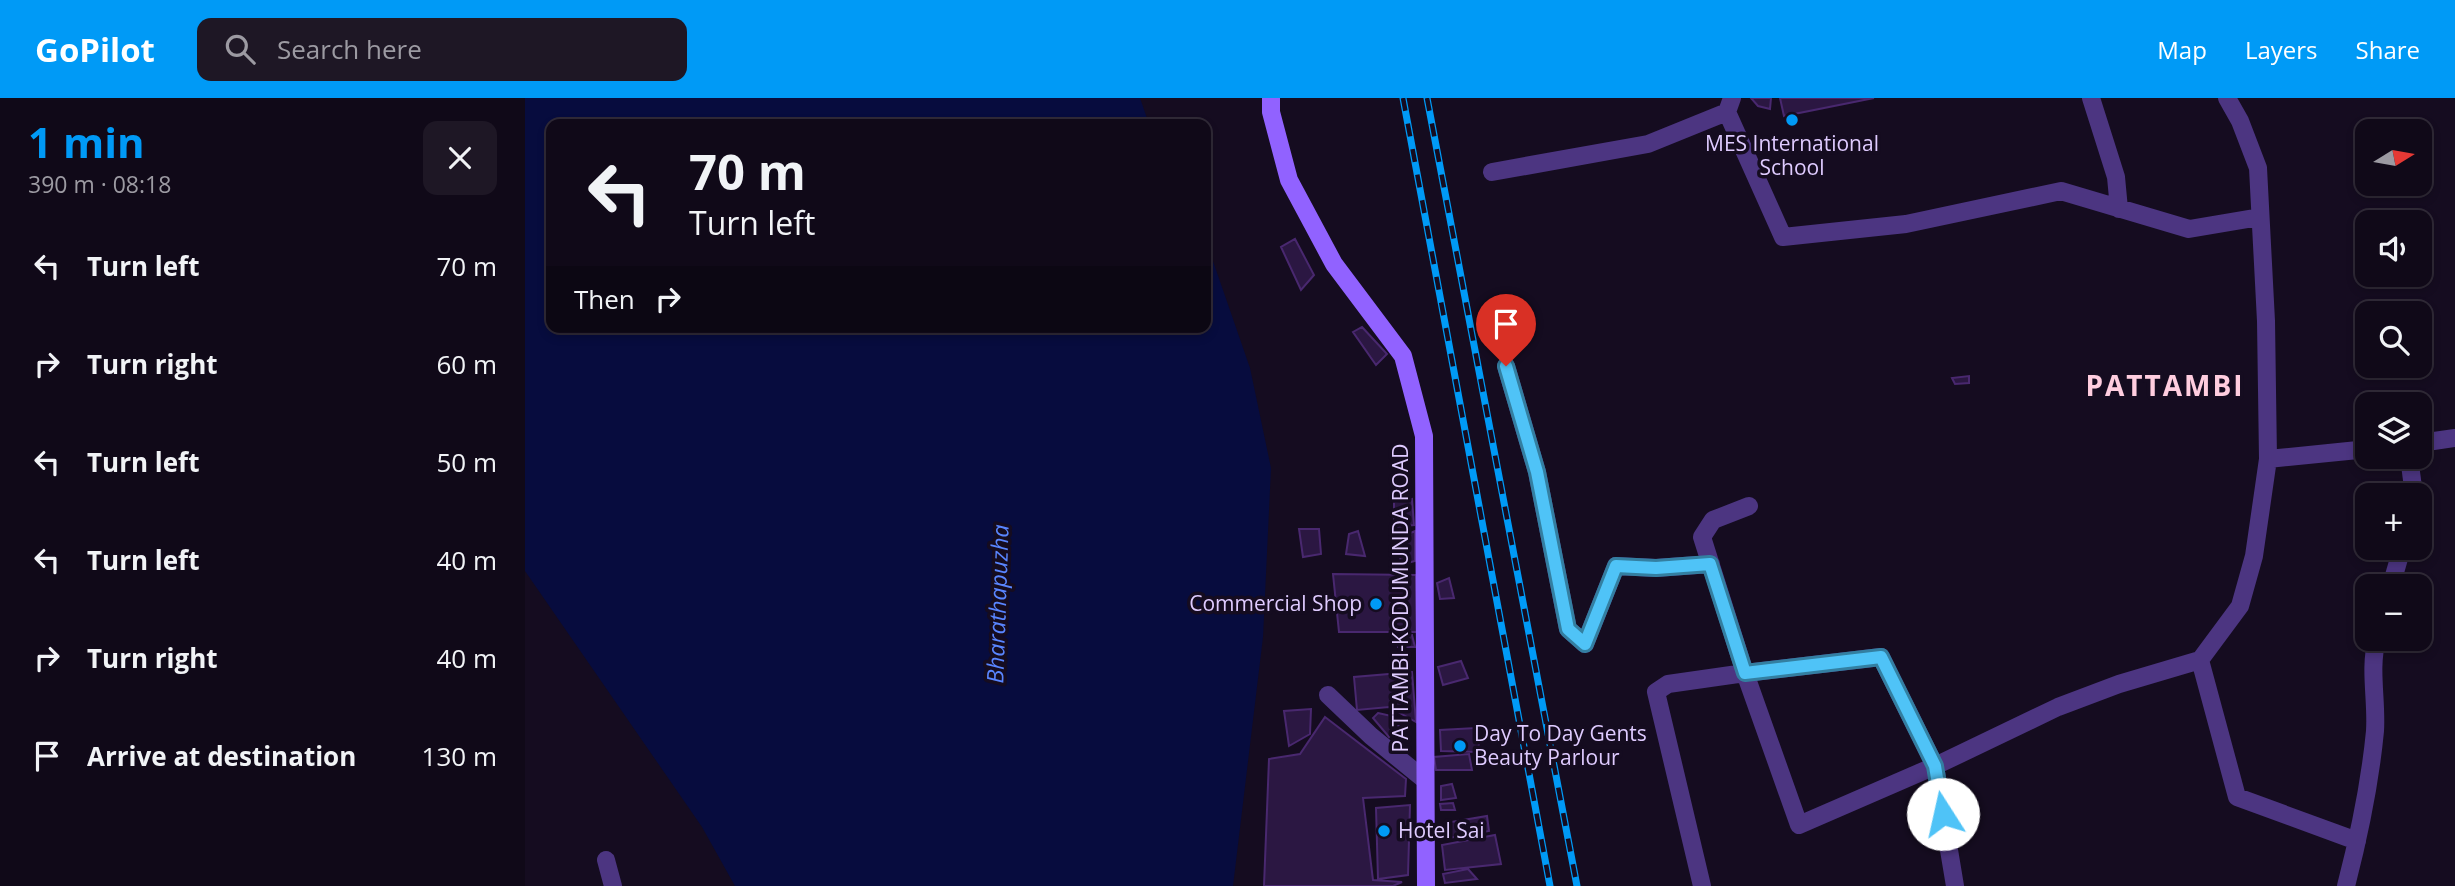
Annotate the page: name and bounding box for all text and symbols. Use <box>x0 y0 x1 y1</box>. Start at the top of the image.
search box <box>197 18 687 81</box>
text: GoPilot <box>35 27 155 72</box>
icon: search <box>221 30 259 68</box>
text: Search here <box>277 31 422 67</box>
text: Map <box>2157 33 2207 66</box>
text: Layers <box>2245 33 2318 66</box>
text: Share <box>2356 33 2420 66</box>
marker: MES International School <box>1784 112 1800 128</box>
text: 1 min <box>28 113 145 170</box>
north arrow <box>2355 119 2433 196</box>
map controls <box>2355 119 2432 651</box>
button: close <box>423 121 497 195</box>
place label: MES International School <box>1705 129 1879 181</box>
text: 70 m <box>689 138 806 204</box>
icon: left <box>574 147 665 238</box>
text: 390 m · 08:18 <box>28 168 171 200</box>
text: Turn left <box>689 201 815 244</box>
button: sound <box>2355 210 2432 287</box>
icon: left <box>28 247 66 285</box>
text: Turn left <box>87 248 199 284</box>
text: 70 m <box>436 248 497 284</box>
icon: right <box>649 280 687 318</box>
text: Then <box>574 281 635 317</box>
pin <box>1476 294 1536 366</box>
button: search <box>2355 301 2432 378</box>
icon: arrive <box>1487 305 1525 343</box>
icon: right <box>28 345 66 383</box>
text: Turn right <box>87 346 218 382</box>
text: 60 m <box>436 346 497 382</box>
district label: PATTAMBI <box>2085 366 2245 404</box>
button: layers <box>2355 392 2432 469</box>
icon: left <box>28 443 66 481</box>
text: Turn left <box>87 444 199 480</box>
text: 50 m <box>436 444 497 480</box>
street label: PATTAMBI-KODUMUNDA ROAD <box>1386 444 1414 752</box>
button: + <box>2355 483 2432 560</box>
water label: Bharathapuzha <box>978 524 1016 684</box>
icon: left <box>28 541 66 579</box>
text: Turn left <box>87 542 199 578</box>
text: 40 m <box>436 542 497 578</box>
button: − <box>2355 574 2432 651</box>
place label: Commercial Shop <box>1189 589 1362 617</box>
marker: Commercial Shop <box>1368 596 1384 612</box>
icon: right <box>28 639 66 677</box>
text: Turn right <box>87 640 218 676</box>
text: 40 m <box>436 640 497 676</box>
place label: Day To Day Gents Beauty Parlour <box>1474 719 1647 771</box>
icon: arrive <box>28 737 66 775</box>
text: Arrive at destination <box>87 738 356 774</box>
text: 130 m <box>422 738 497 774</box>
marker: Day To Day Gents Beauty Parlour <box>1452 738 1468 754</box>
position arrow <box>1906 777 1980 851</box>
place label: Hotel Sai <box>1398 816 1485 844</box>
marker: Hotel Sai <box>1376 823 1392 839</box>

